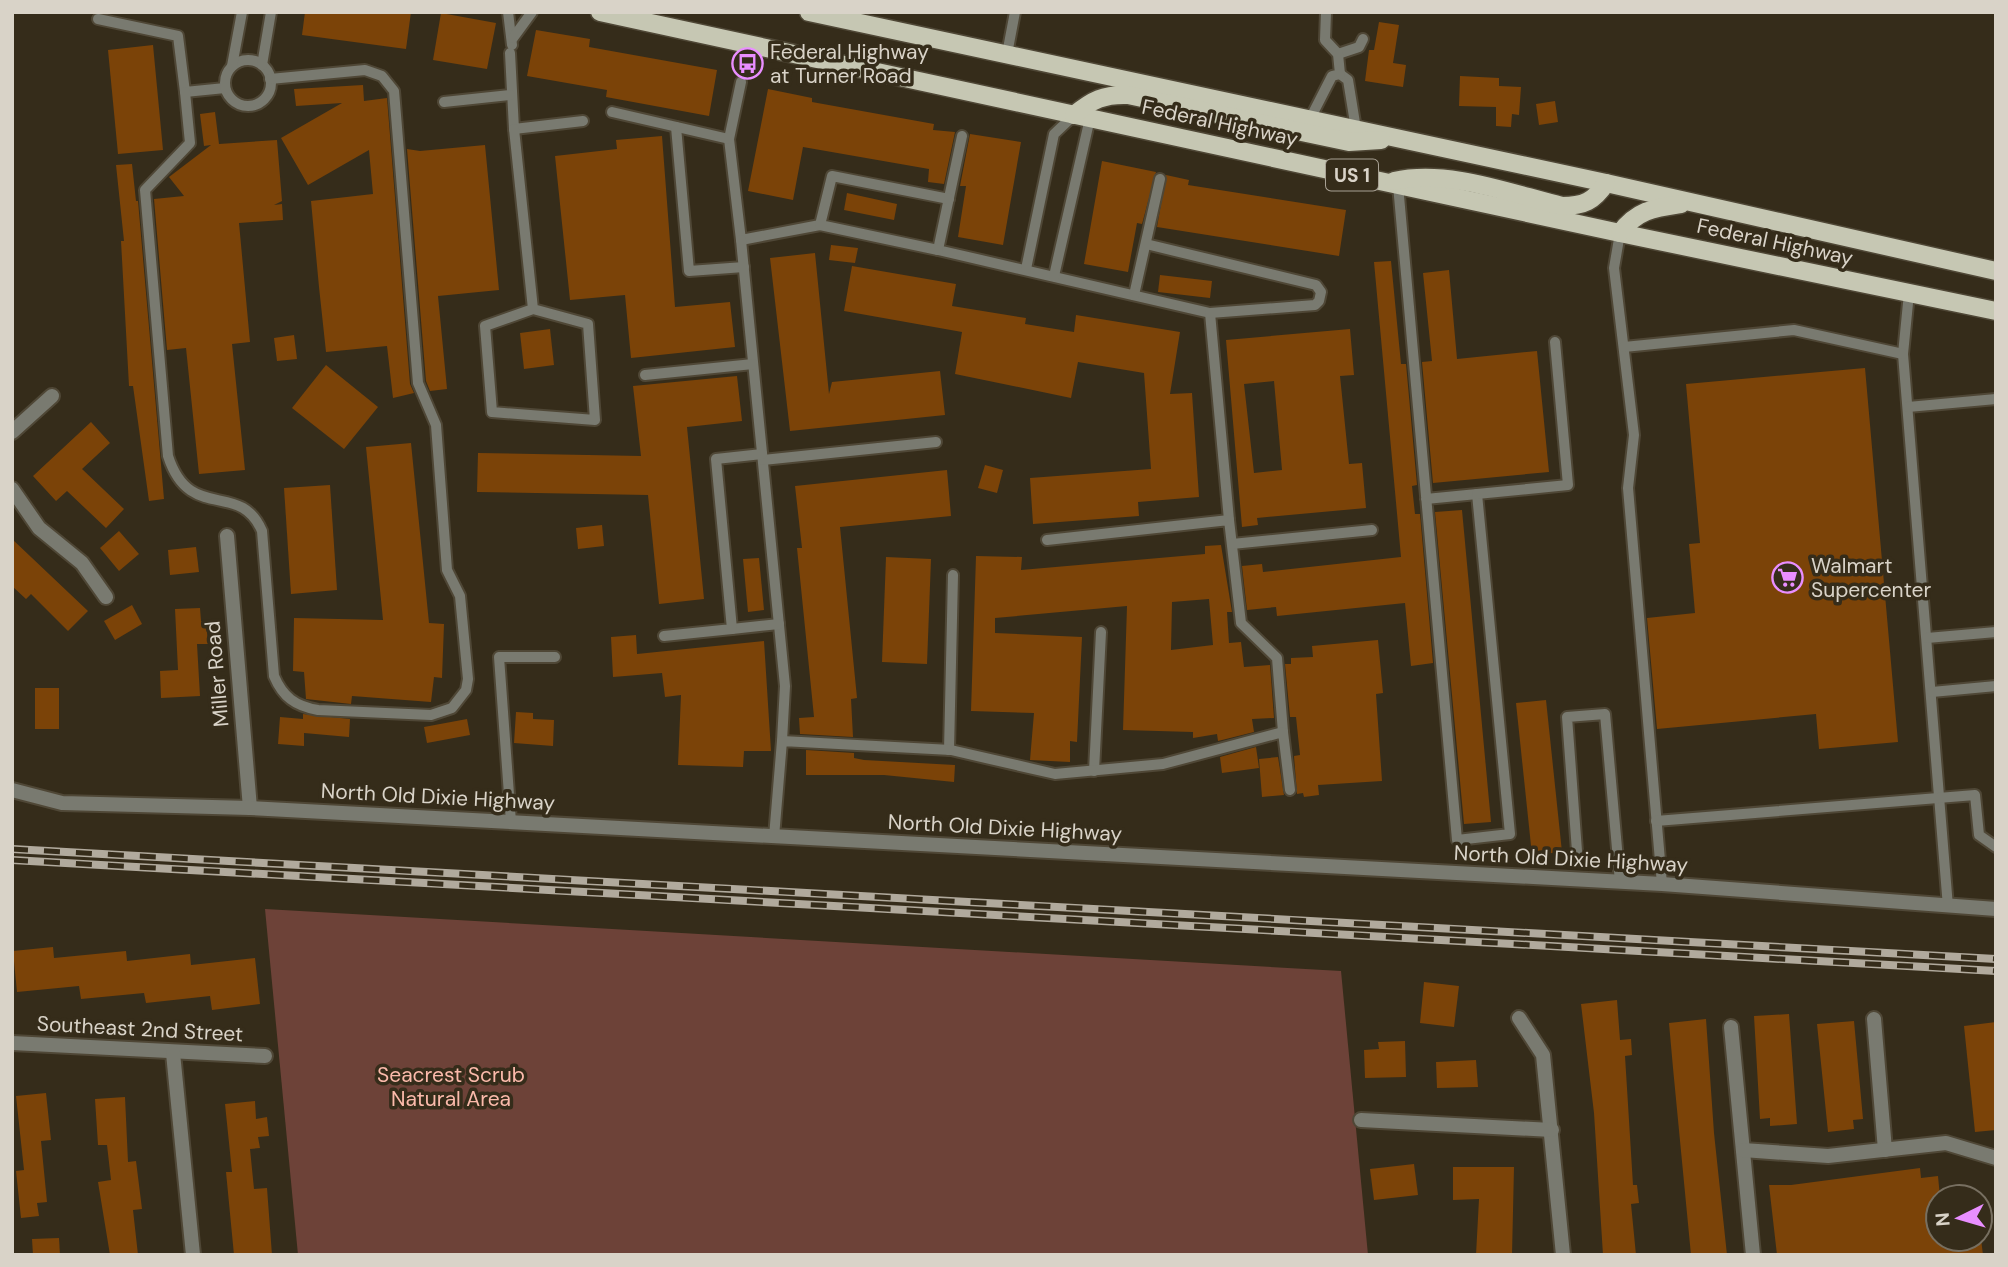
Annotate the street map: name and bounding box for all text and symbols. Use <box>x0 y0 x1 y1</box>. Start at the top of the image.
place label: Federal Highway at Turner Road <box>770 38 929 90</box>
bus stop icon: Federal Highway at Turner Road <box>730 47 764 81</box>
street label: Federal Highway <box>1139 93 1301 153</box>
road number: US 1 <box>1326 160 1378 190</box>
street label: Federal Highway <box>1694 212 1856 272</box>
place label: Walmart Supercenter <box>1811 552 1932 604</box>
supermarket icon: Walmart Supercenter <box>1771 561 1805 595</box>
street label: Miller Road <box>198 620 236 728</box>
street label: North Old Dixie Highway <box>320 777 556 817</box>
street label: North Old Dixie Highway <box>887 808 1123 848</box>
street label: North Old Dixie Highway <box>1453 839 1689 879</box>
street label: Southeast 2nd Street <box>36 1010 244 1048</box>
park label: Seacrest Scrub Natural Area <box>377 1061 525 1113</box>
north arrow <box>1924 1183 1994 1253</box>
text: N <box>1930 1211 1956 1227</box>

